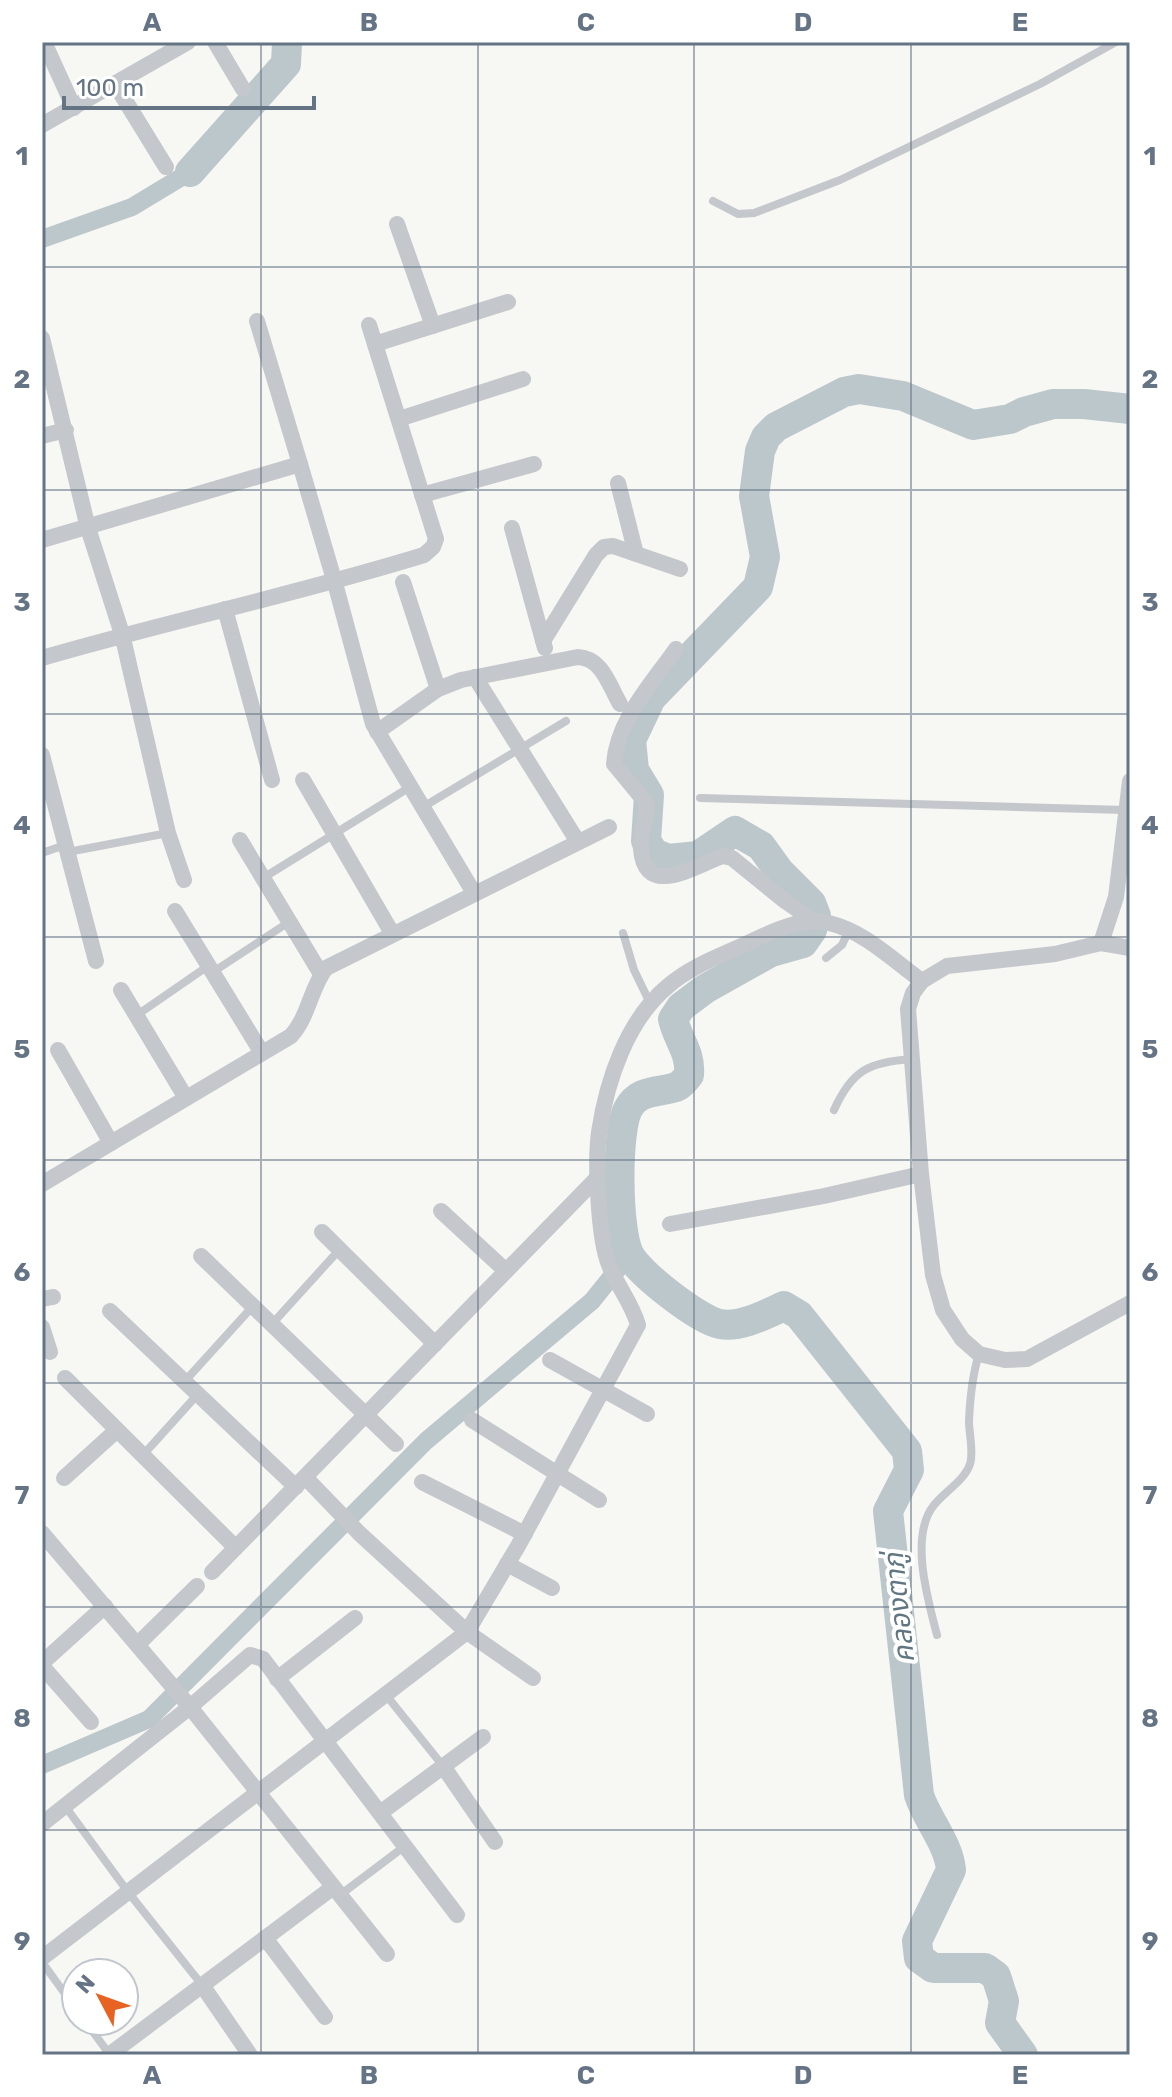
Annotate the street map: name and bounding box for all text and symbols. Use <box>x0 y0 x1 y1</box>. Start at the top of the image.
text: A <box>143 7 162 38</box>
text: B <box>360 7 378 38</box>
text: C <box>577 7 595 38</box>
text: D <box>794 7 812 38</box>
text: E <box>1012 7 1028 38</box>
scale bar <box>64 60 314 110</box>
text: 100 m <box>76 74 144 102</box>
text: 1 <box>16 141 28 172</box>
text: 1 <box>1144 141 1156 172</box>
text: 2 <box>14 364 30 395</box>
text: 2 <box>1142 364 1158 395</box>
text: 3 <box>13 587 31 618</box>
text: 3 <box>1141 587 1159 618</box>
text: 4 <box>13 810 31 841</box>
text: 4 <box>1141 810 1159 841</box>
text: 5 <box>14 1034 30 1065</box>
text: 5 <box>1142 1034 1158 1065</box>
text: 6 <box>14 1257 31 1288</box>
text: 6 <box>1142 1257 1159 1288</box>
text: 7 <box>15 1480 30 1511</box>
text: 7 <box>1143 1480 1158 1511</box>
water label: คลองตาภู่ <box>876 1547 922 1665</box>
text: 8 <box>13 1703 31 1734</box>
text: 8 <box>1141 1703 1159 1734</box>
text: 9 <box>14 1926 30 1957</box>
text: 9 <box>1142 1926 1158 1957</box>
north arrow <box>60 1957 140 2037</box>
text: N <box>70 1969 101 1999</box>
text: A <box>143 2060 162 2091</box>
text: B <box>360 2060 378 2091</box>
text: C <box>577 2060 595 2091</box>
text: D <box>794 2060 812 2091</box>
text: E <box>1012 2060 1028 2091</box>

